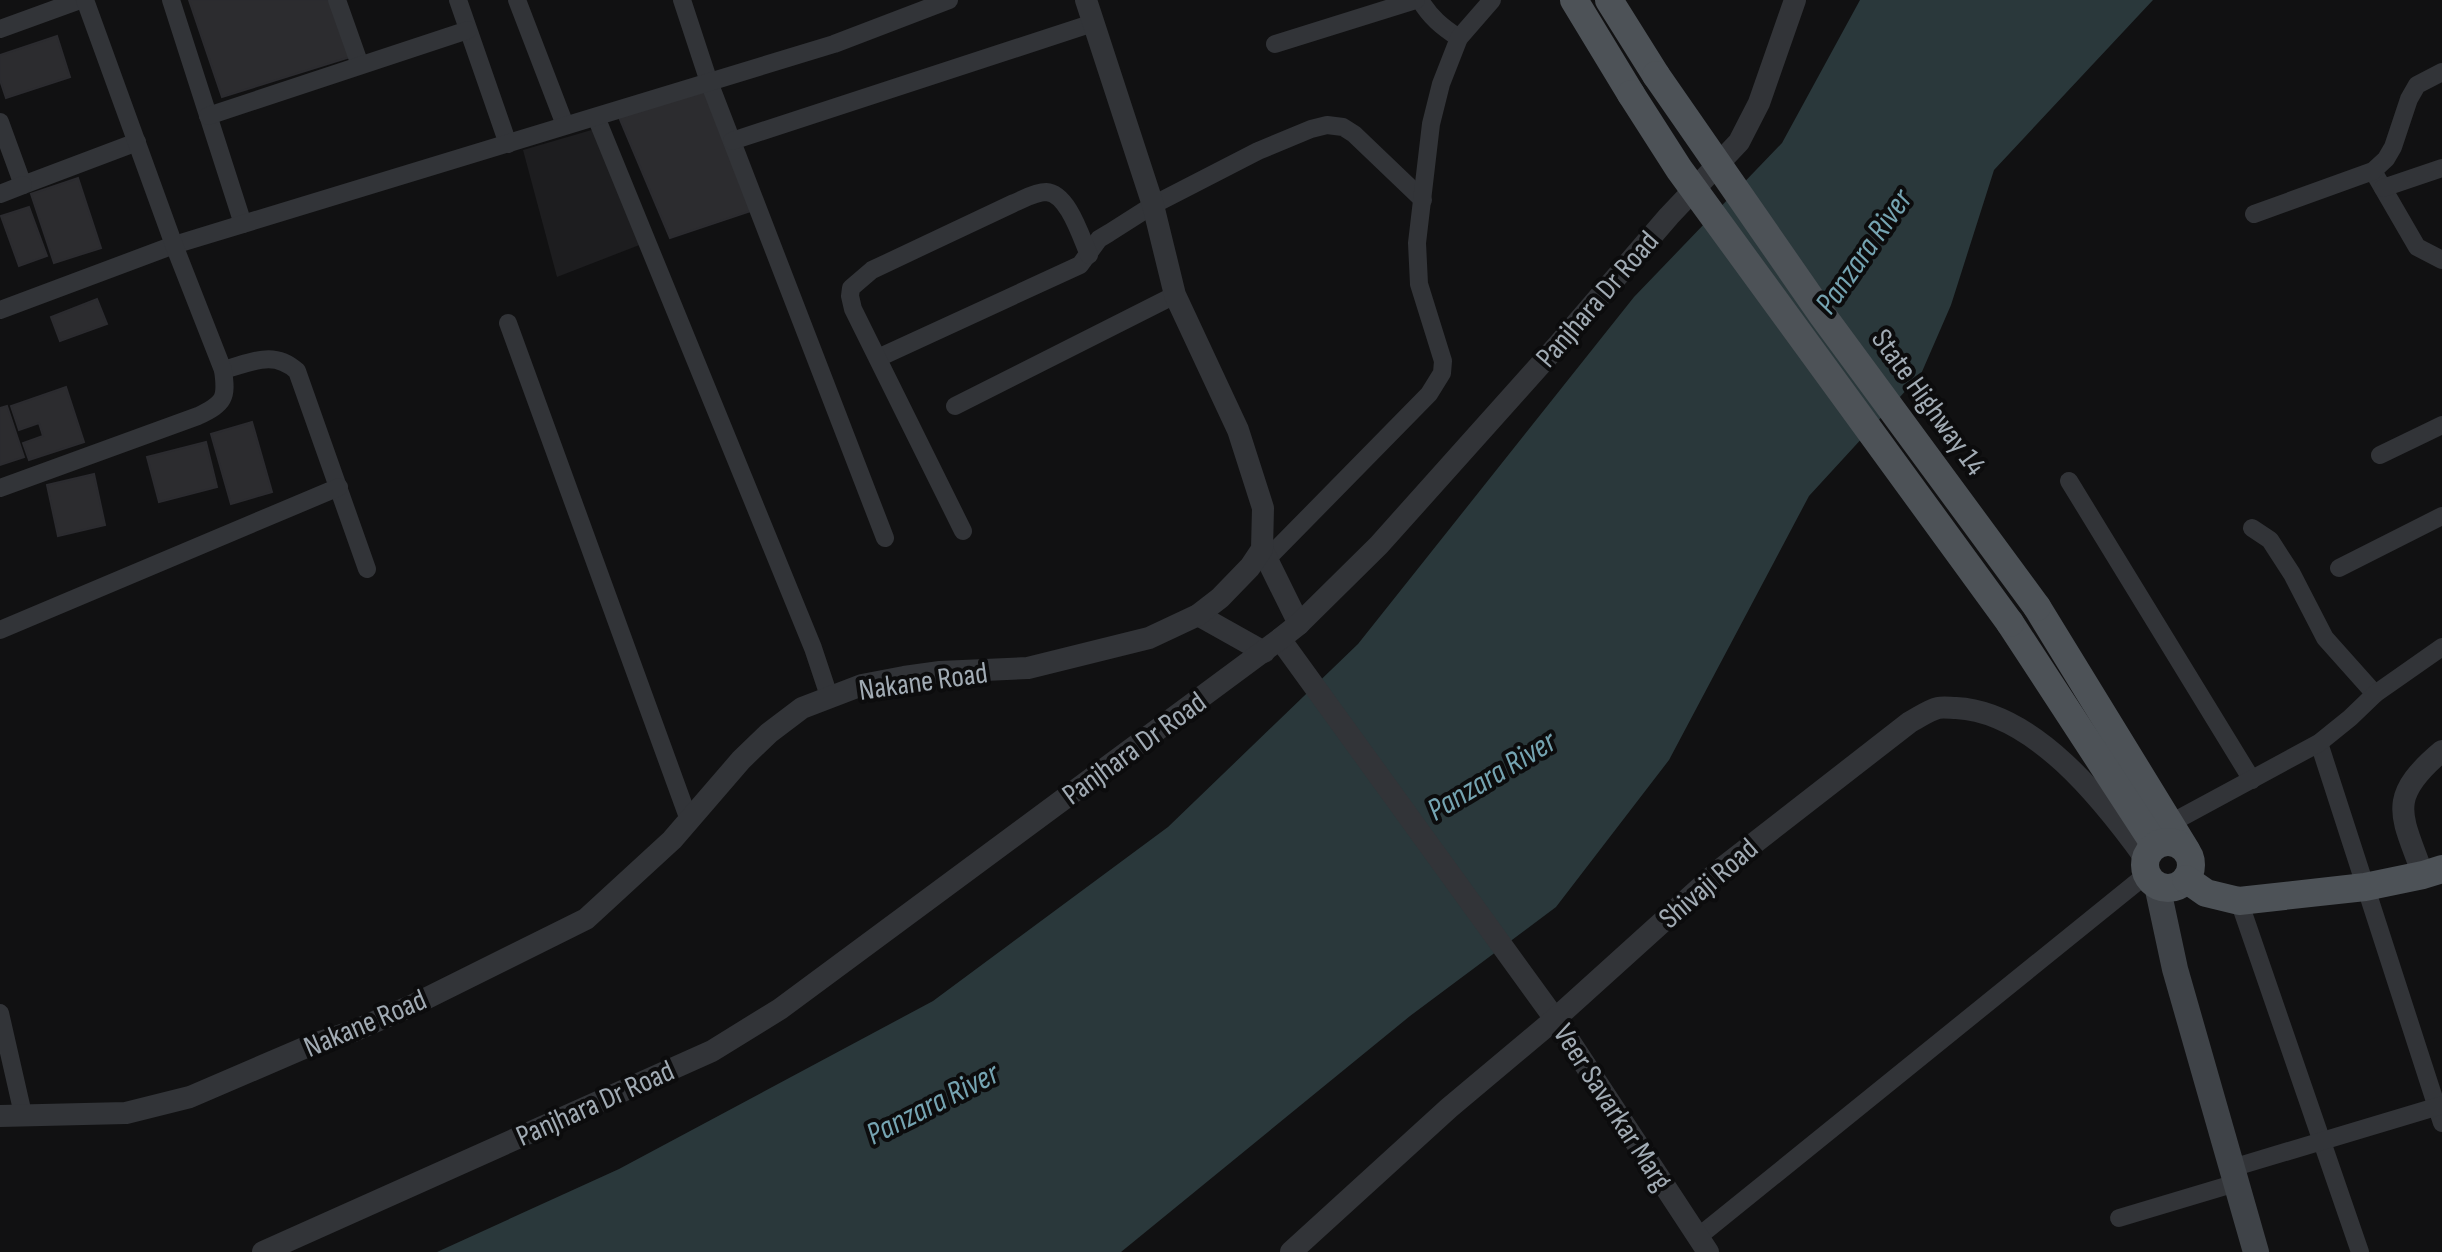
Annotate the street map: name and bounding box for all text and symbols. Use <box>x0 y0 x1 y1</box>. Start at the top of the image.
water label: Panzara River <box>1807 181 1922 322</box>
street label: Panjhara Dr Road <box>1529 224 1667 375</box>
street label: State Highway 14 <box>1863 322 1993 483</box>
street label: Nakane Road <box>857 655 990 709</box>
street label: Panjhara Dr Road <box>1056 685 1214 813</box>
water label: Panzara River <box>1420 722 1564 830</box>
street label: Shivaji Road <box>1652 831 1766 937</box>
street label: Nakane Road <box>299 982 432 1066</box>
street label: Veer Savarkar Marg <box>1545 1018 1679 1198</box>
street label: Panjhara Dr Road <box>511 1053 680 1155</box>
water label: Panzara River <box>860 1054 1006 1154</box>

